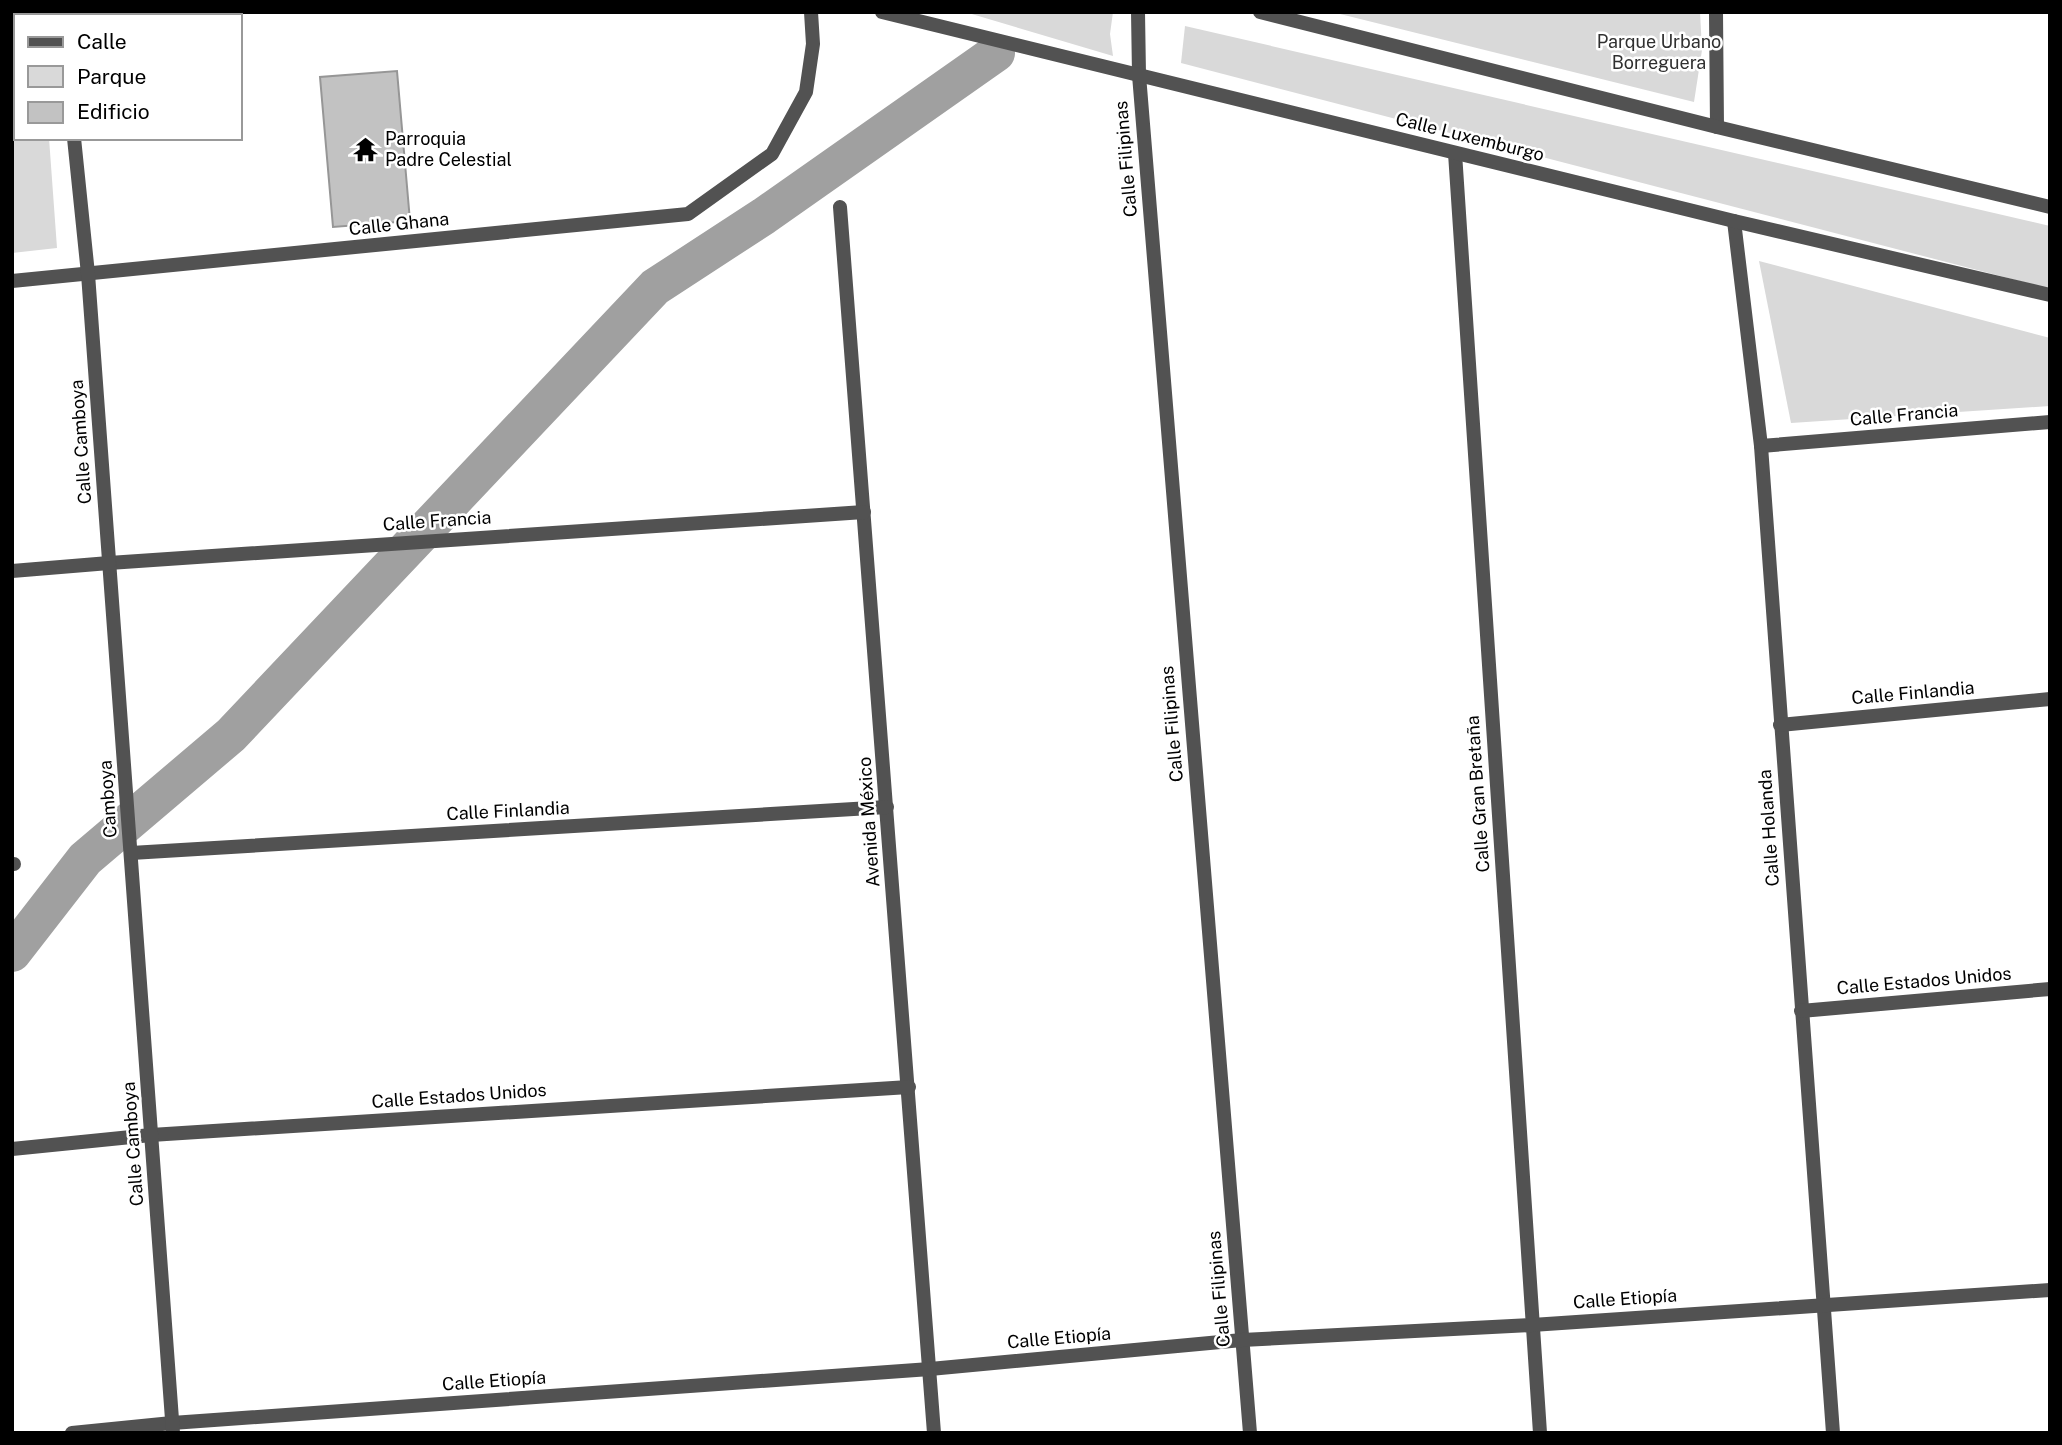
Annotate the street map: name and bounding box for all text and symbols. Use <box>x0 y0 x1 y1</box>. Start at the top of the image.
legend <box>14 14 242 140</box>
text: Calle <box>77 29 127 54</box>
park label: Parque Urbano Borreguera <box>1597 31 1721 73</box>
text: Parque <box>77 64 146 89</box>
text: Edificio <box>77 99 150 124</box>
street label: Calle Filipinas <box>1110 100 1141 218</box>
street label: Calle Luxemburgo <box>1394 108 1547 165</box>
place label: Parroquia Padre Celestial <box>385 128 512 170</box>
temple icon: Parroquia Padre Celestial <box>351 135 379 163</box>
street label: Calle Ghana <box>348 208 450 239</box>
street label: Calle Camboya <box>66 379 95 505</box>
street label: Calle Francia <box>1849 399 1959 430</box>
street label: Calle Francia <box>382 506 492 535</box>
street label: Calle Filipinas <box>1156 665 1187 783</box>
street label: Calle Finlandia <box>1851 677 1975 708</box>
street label: Calle Gran Bretaña <box>1462 715 1493 873</box>
street label: Avenida México <box>853 756 884 888</box>
street label: Camboya <box>94 759 121 839</box>
street label: Calle Holanda <box>1754 769 1783 887</box>
street label: Calle Finlandia <box>446 797 570 824</box>
street label: Calle Estados Unidos <box>1836 962 2012 999</box>
street label: Calle Estados Unidos <box>371 1079 547 1112</box>
street label: Calle Camboya <box>118 1081 147 1207</box>
street label: Calle Filipinas <box>1203 1230 1234 1348</box>
street label: Calle Etiopía <box>1572 1284 1678 1313</box>
street label: Calle Etiopía <box>1006 1323 1112 1353</box>
street label: Calle Etiopía <box>441 1366 547 1395</box>

